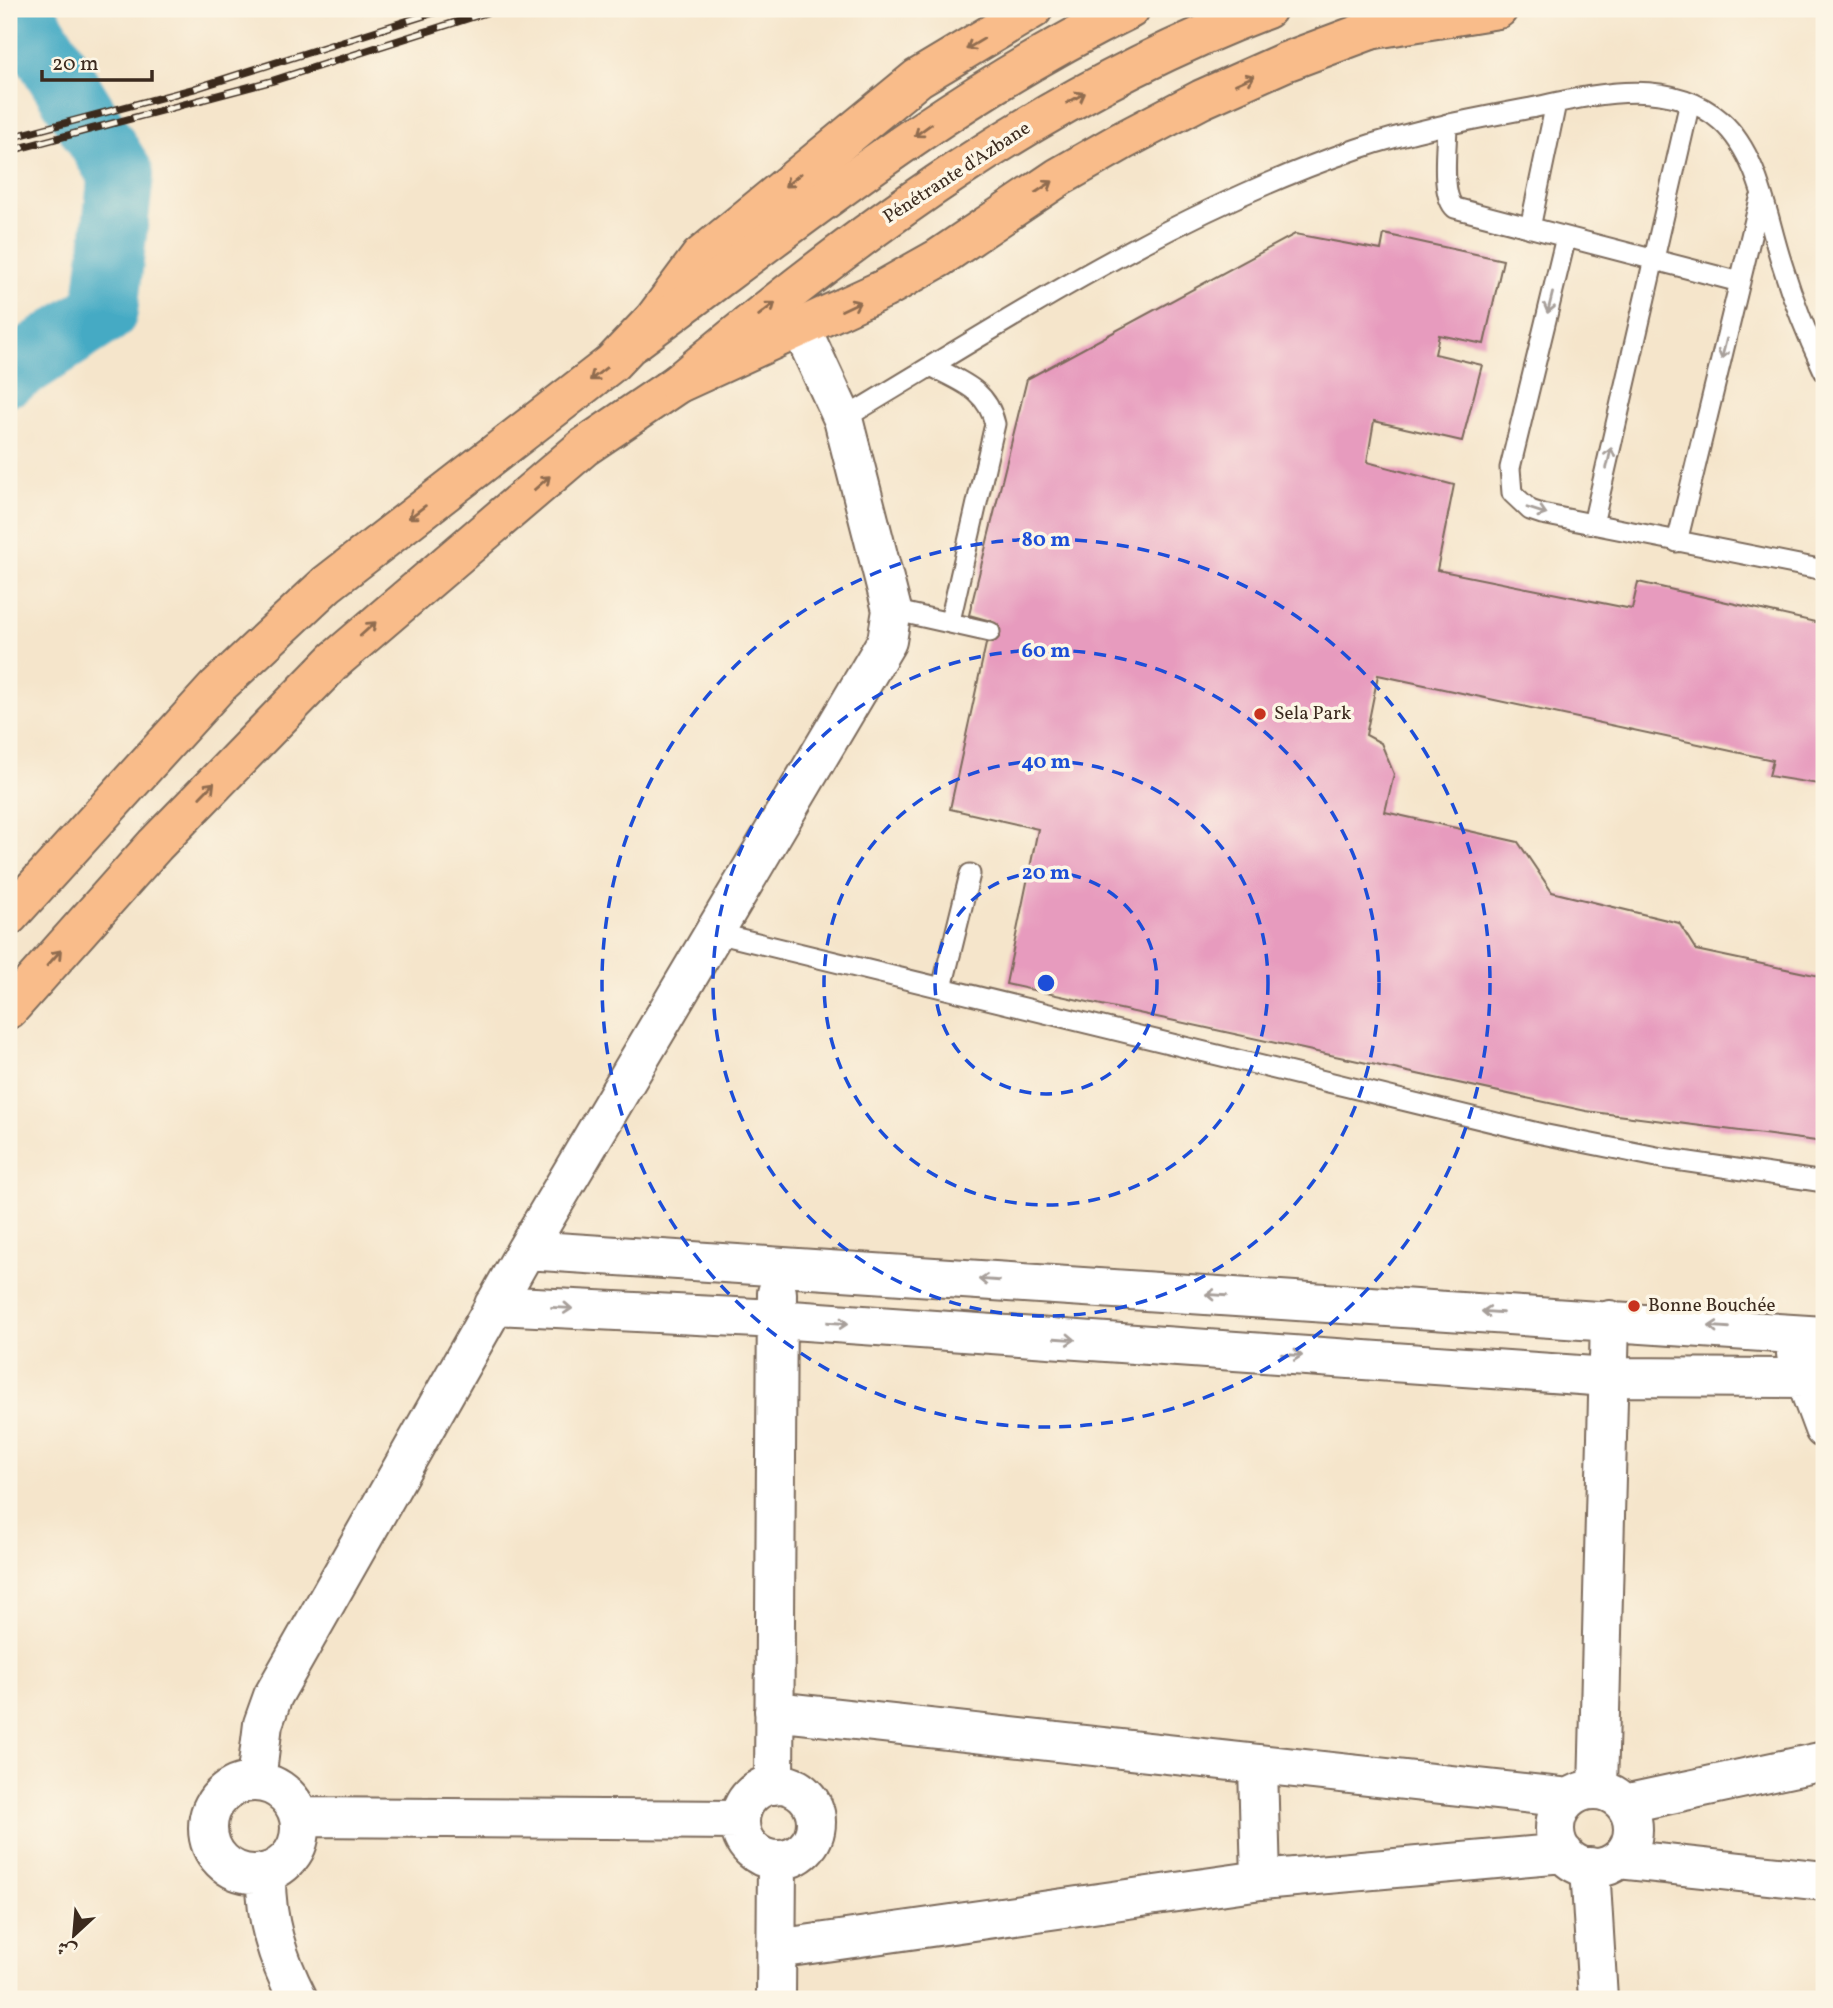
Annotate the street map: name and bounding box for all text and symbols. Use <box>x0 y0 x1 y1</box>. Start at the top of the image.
one-way arrow <box>965 37 985 51</box>
scale bar <box>42 38 152 82</box>
text: 20 m <box>52 50 98 79</box>
one-way arrow <box>1234 73 1255 86</box>
one-way arrow <box>1065 91 1086 104</box>
street label: Pénétrante d'Azbane <box>878 116 1036 230</box>
one-way arrow <box>914 123 933 137</box>
one-way arrow <box>784 172 802 187</box>
one-way arrow <box>1034 179 1053 194</box>
one-way arrow <box>1543 292 1556 314</box>
one-way arrow <box>840 298 861 312</box>
one-way arrow <box>757 301 775 316</box>
one-way arrow <box>1717 337 1730 360</box>
one-way arrow <box>590 366 608 381</box>
one-way arrow <box>1602 447 1616 470</box>
one-way arrow <box>533 475 551 491</box>
one-way arrow <box>409 504 427 519</box>
one-way arrow <box>1526 506 1548 519</box>
text: 80 m <box>1022 526 1070 555</box>
one-way arrow <box>359 621 376 638</box>
text: 60 m <box>1022 637 1070 666</box>
place label: Sela Park <box>1274 701 1351 727</box>
marker: Sela Park <box>1252 706 1268 722</box>
text: 40 m <box>1021 748 1071 777</box>
one-way arrow <box>199 782 216 799</box>
text: 20 m <box>1022 859 1070 888</box>
one-way arrow <box>46 950 62 968</box>
centre of rings <box>1034 971 1058 995</box>
one-way arrow <box>979 1273 1001 1286</box>
one-way arrow <box>1205 1288 1228 1301</box>
place label: Bonne Bouchée <box>1648 1293 1775 1319</box>
marker: Bonne Bouchée <box>1626 1298 1642 1314</box>
one-way arrow <box>550 1302 572 1315</box>
one-way arrow <box>1481 1306 1504 1319</box>
one-way arrow <box>826 1317 849 1330</box>
one-way arrow <box>1709 1320 1731 1333</box>
one-way arrow <box>1053 1333 1076 1346</box>
one-way arrow <box>1280 1349 1302 1362</box>
north arrow <box>38 1899 108 1969</box>
text: ش <box>53 1933 82 1964</box>

